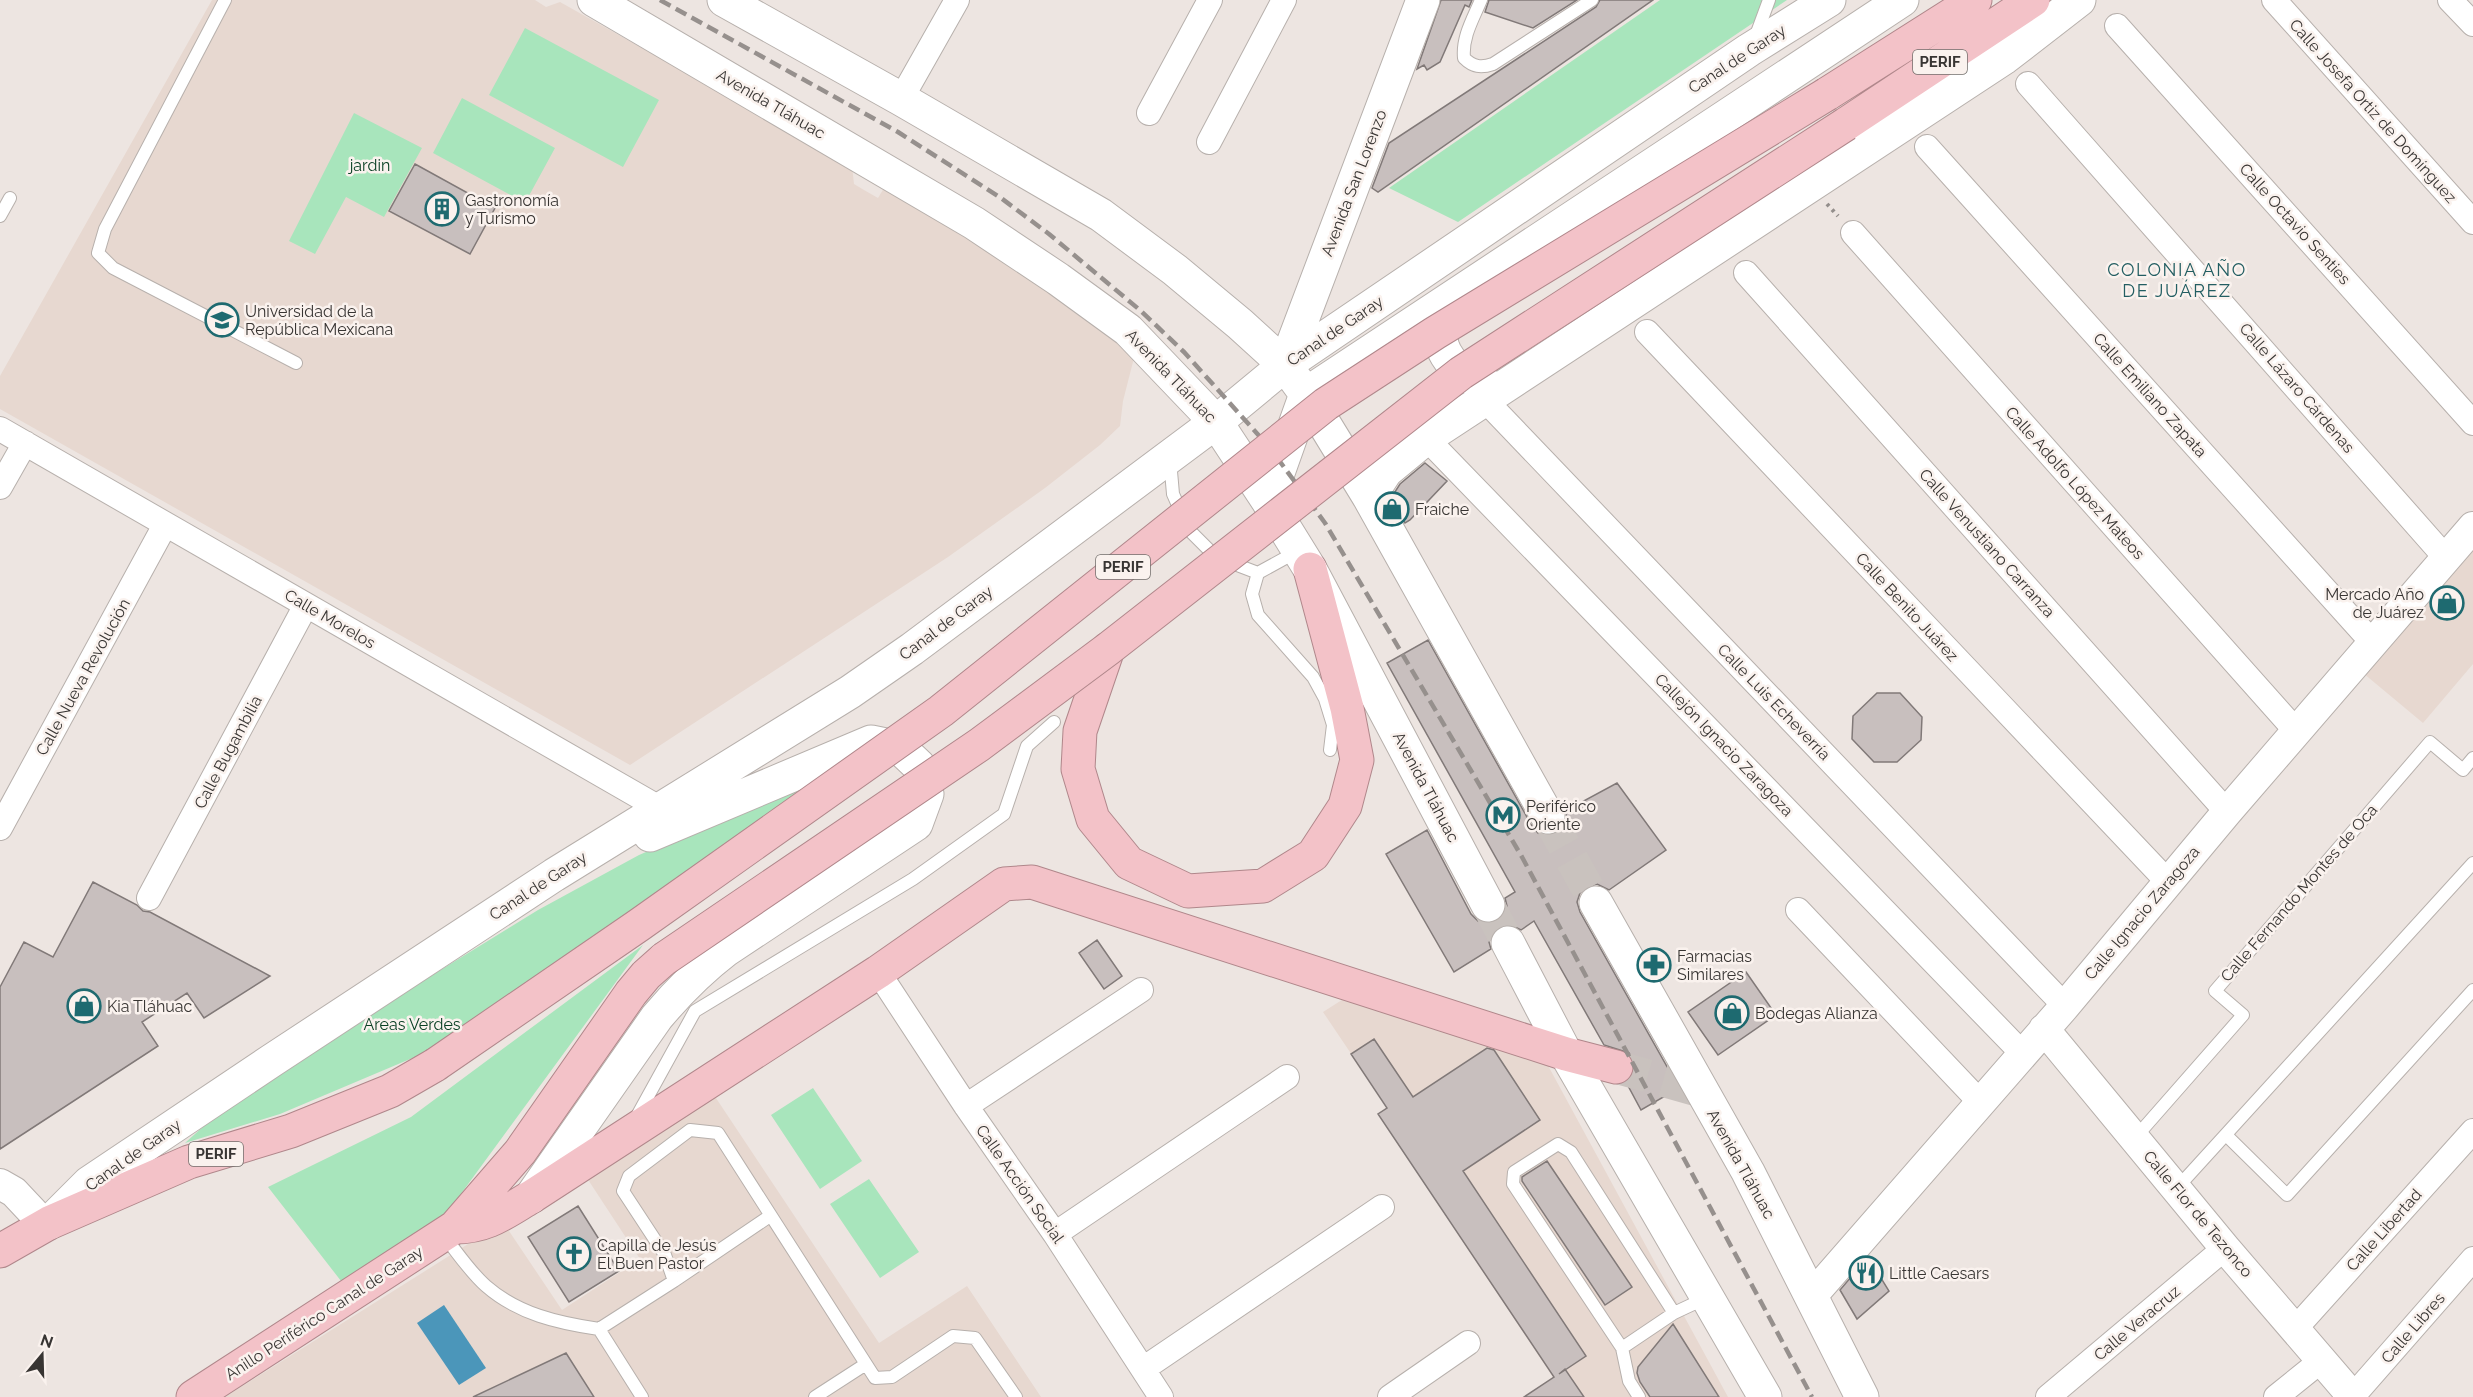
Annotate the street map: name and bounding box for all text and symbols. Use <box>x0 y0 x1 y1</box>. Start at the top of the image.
street label: Calle Josefa Ortiz de Domínguez <box>2286 15 2461 207</box>
street label: Canal de Garay <box>1685 20 1789 97</box>
road number: PERIF <box>1913 50 1967 74</box>
street label: Avenida Tláhuac <box>713 65 829 143</box>
street label: Avenida San Lorenzo <box>1317 107 1391 259</box>
park label: jardin <box>348 156 390 175</box>
street label: Calle Octavio Senties <box>2236 160 2355 289</box>
building icon: Gastronomía y Turismo <box>424 191 460 227</box>
place label: Gastronomía y Turismo <box>465 191 559 228</box>
district label: COLONIA AÑO DE JUÁREZ <box>2107 259 2247 301</box>
street label: Canal de Garay <box>1283 292 1387 370</box>
school or university icon: Universidad de la República Mexicana <box>204 302 240 338</box>
place label: Universidad de la República Mexicana <box>245 302 393 339</box>
street label: Calle Lázaro Cárdenas <box>2235 319 2359 457</box>
street label: Avenida Tláhuac <box>1122 325 1220 427</box>
street label: Calle Emiliano Zapata <box>2089 329 2211 461</box>
street label: Calle Adolfo López Mateos <box>2001 403 2149 563</box>
street label: Calle Venustiano Carranza <box>1915 465 2059 621</box>
shop icon: Fraiche <box>1374 491 1410 527</box>
place label: Fraiche <box>1415 500 1469 519</box>
street label: Calle Benito Juárez <box>1852 549 1962 665</box>
road number: PERIF <box>1096 555 1150 579</box>
street label: Canal de Garay <box>896 582 997 664</box>
street label: Calle Morelos <box>281 585 379 653</box>
place label: Mercado Año de Juárez <box>2325 585 2424 622</box>
shop icon: Mercado Año de Juárez <box>2429 585 2465 621</box>
street label: Calle Nueva Revolución <box>32 595 134 759</box>
street label: Calle Luis Echeverría <box>1714 640 1834 764</box>
street label: Callejón Ignacio Zaragoza <box>1651 670 1797 820</box>
street label: Calle Bugambilia <box>190 692 266 812</box>
street label: Avenida Tláhuac <box>1389 729 1463 846</box>
metro station icon: Periférico Oriente <box>1485 797 1521 833</box>
place label: Periférico Oriente <box>1526 797 1596 834</box>
street label: Calle Fernando Montes de Oca <box>2217 800 2381 986</box>
street label: Calle Ignacio Zaragoza <box>2081 842 2203 984</box>
street label: Canal de Garay <box>486 847 590 924</box>
pharmacy icon: Farmacias Similares <box>1636 947 1672 983</box>
place label: Farmacias Similares <box>1677 947 1752 984</box>
shop icon: Kia Tláhuac <box>66 988 102 1024</box>
shop icon: Bodegas Alianza <box>1714 995 1750 1031</box>
place label: Kia Tláhuac <box>107 997 192 1016</box>
place label: Bodegas Alianza <box>1755 1004 1878 1023</box>
park label: Areas Verdes <box>363 1015 461 1034</box>
street label: Avenida Tláhuac <box>1703 1106 1779 1222</box>
street label: Canal de Garay <box>82 1115 185 1195</box>
street label: Calle Acción Social <box>972 1121 1068 1247</box>
road number: PERIF <box>189 1142 243 1166</box>
street label: Calle Flor de Tezonco <box>2139 1147 2257 1281</box>
street label: Calle Libertad <box>2342 1185 2426 1275</box>
church icon: Capilla de Jesús El Buen Pastor <box>556 1236 592 1272</box>
place label: Capilla de Jesús El Buen Pastor <box>597 1236 717 1273</box>
street label: Anillo Periférico Canal de Garay <box>222 1242 427 1384</box>
restaurant icon: Little Caesars <box>1848 1255 1884 1291</box>
place label: Little Caesars <box>1889 1264 1990 1283</box>
street label: Calle Veracruz <box>2090 1281 2184 1365</box>
street label: Calle Libres <box>2377 1289 2449 1367</box>
north arrow <box>12 1325 72 1385</box>
text: N <box>38 1330 56 1352</box>

